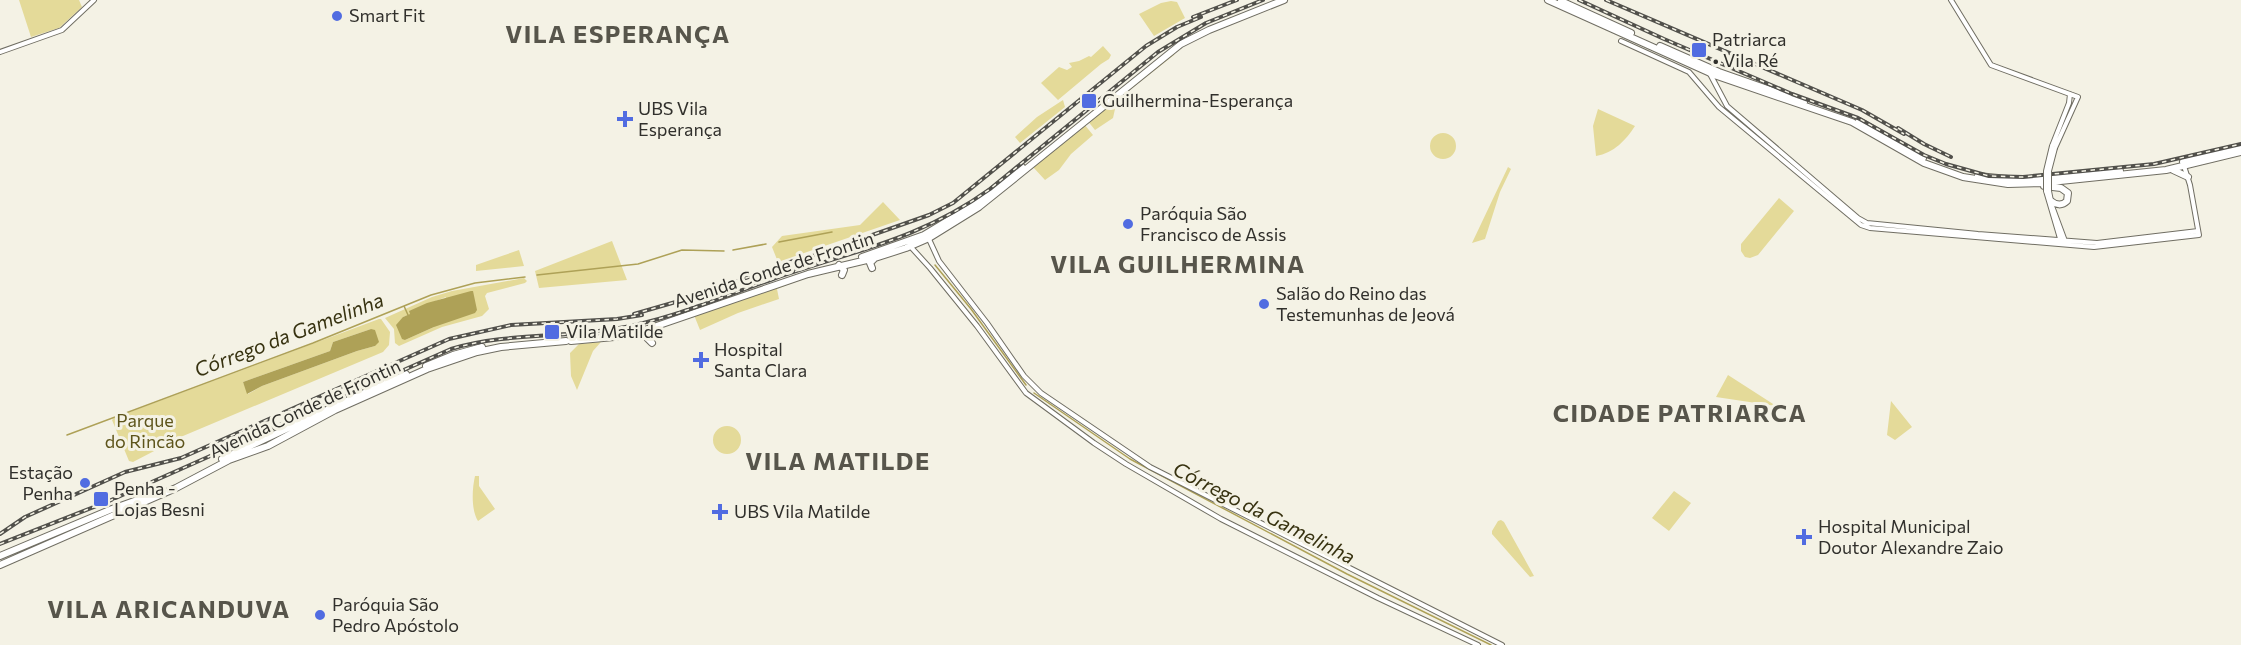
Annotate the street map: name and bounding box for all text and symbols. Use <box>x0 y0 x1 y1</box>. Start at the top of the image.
place label: Smart Fit <box>349 4 425 26</box>
marker: Smart Fit <box>330 9 344 23</box>
district label: VILA ESPERANÇA <box>505 19 731 48</box>
place label: Patriarca • Vila Ré <box>1712 28 1787 71</box>
marker: Patriarca • Vila Ré <box>1690 41 1708 59</box>
place label: Guilhermina-Esperança <box>1102 89 1293 111</box>
marker: Guilhermina-Esperança <box>1080 92 1098 110</box>
place label: UBS Vila Esperança <box>638 97 722 140</box>
marker: UBS Vila Esperança <box>616 110 634 128</box>
place label: Paróquia São Francisco de Assis <box>1140 202 1287 245</box>
marker: Paróquia São Francisco de Assis <box>1121 217 1135 231</box>
street label: Avenida Conde de Frontin <box>671 226 876 312</box>
district label: VILA GUILHERMINA <box>1050 249 1306 278</box>
place label: Salão do Reino das Testemunhas de Jeová <box>1276 282 1455 325</box>
water label: Córrego da Gamelinha <box>191 287 387 381</box>
marker: Salão do Reino das Testemunhas de Jeová <box>1257 297 1271 311</box>
place label: Vila Matilde <box>566 320 663 342</box>
marker: Vila Matilde <box>543 323 561 341</box>
place label: Hospital Santa Clara <box>714 338 807 381</box>
marker: Hospital Santa Clara <box>692 351 710 369</box>
street label: Avenida Conde de Frontin <box>205 354 404 462</box>
district label: CIDADE PATRIARCA <box>1553 398 1807 427</box>
park label: Parque do Rincão <box>105 409 185 452</box>
district label: VILA MATILDE <box>745 446 931 475</box>
water label: Córrego da Gamelinha <box>1170 456 1359 568</box>
place label: Estação Penha <box>8 461 73 504</box>
marker: Estação Penha <box>78 476 92 490</box>
place label: Penha - Lojas Besni <box>114 477 205 520</box>
marker: Penha - Lojas Besni <box>92 490 110 508</box>
place label: UBS Vila Matilde <box>734 500 870 522</box>
marker: UBS Vila Matilde <box>711 503 729 521</box>
place label: Hospital Municipal Doutor Alexandre Zaio <box>1818 515 2004 558</box>
marker: Hospital Municipal Doutor Alexandre Zaio <box>1795 528 1813 546</box>
place label: Paróquia São Pedro Apóstolo <box>332 593 459 636</box>
district label: VILA ARICANDUVA <box>47 594 291 623</box>
marker: Paróquia São Pedro Apóstolo <box>313 608 327 622</box>

